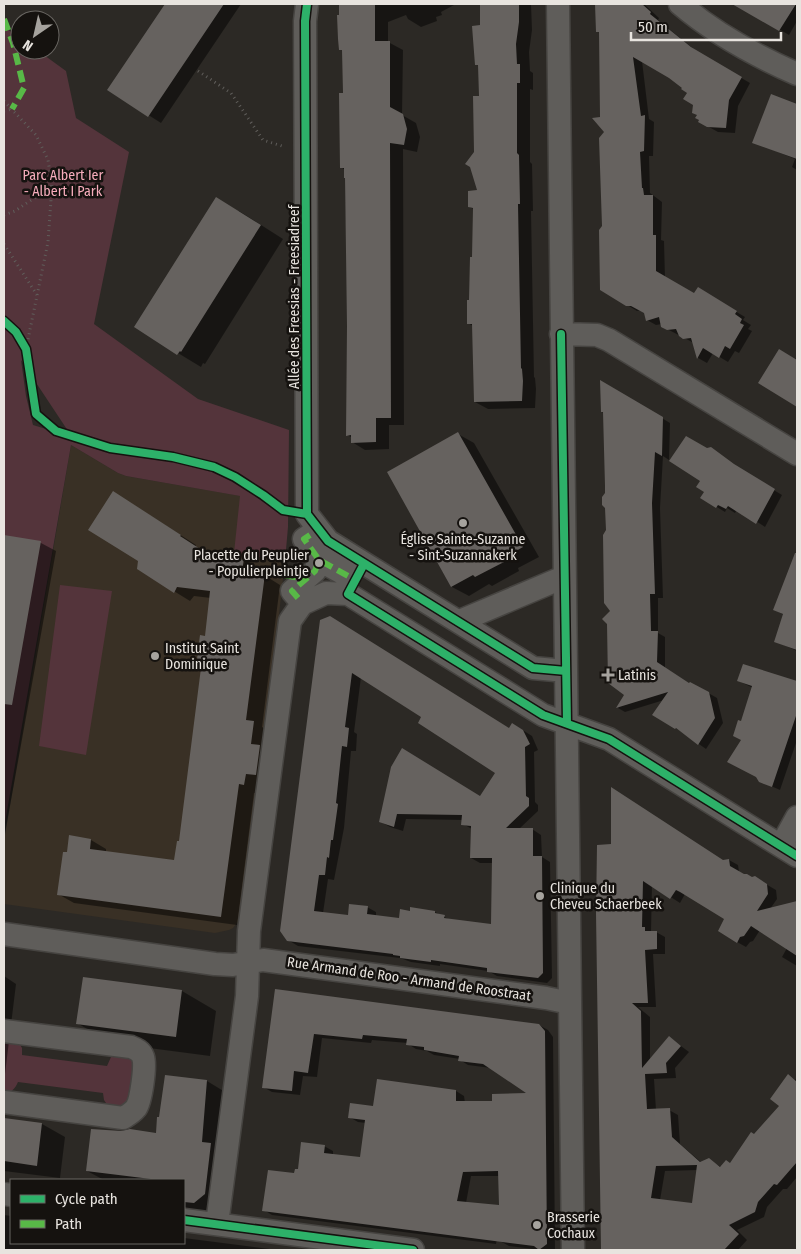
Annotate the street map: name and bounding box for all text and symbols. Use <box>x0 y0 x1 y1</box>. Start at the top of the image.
north arrow <box>10 10 60 60</box>
scale bar <box>631 10 781 42</box>
text: 50 m <box>638 18 668 36</box>
text: N <box>20 36 36 55</box>
park label: Parc Albert Ier - Albert I Park <box>23 167 104 200</box>
street label: Allée des Freesias - Freesiadreef <box>286 203 303 389</box>
marker: Église Sainte-Suzanne - Sint-Suzannakerk <box>457 517 469 529</box>
place label: Église Sainte-Suzanne - Sint-Suzannakerk <box>400 530 526 564</box>
place label: Placette du Peuplier - Populierpleintje <box>194 547 309 580</box>
marker: Placette du Peuplier - Populierpleintje <box>313 557 325 569</box>
place label: Institut Saint Dominique <box>165 640 240 673</box>
marker: Institut Saint Dominique <box>149 650 161 662</box>
place label: Latinis <box>618 667 656 684</box>
marker: Latinis <box>602 669 614 681</box>
place label: Clinique du Cheveu Schaerbeek <box>550 880 662 913</box>
marker: Clinique du Cheveu Schaerbeek <box>534 890 546 902</box>
street label: Rue Armand de Roo - Armand de Roostraat <box>286 953 532 1005</box>
legend <box>10 1179 185 1244</box>
text: Cycle path <box>55 1190 118 1208</box>
place label: Brasserie Cochaux <box>547 1209 600 1242</box>
text: Path <box>55 1215 82 1233</box>
marker: Brasserie Cochaux <box>531 1219 543 1231</box>

